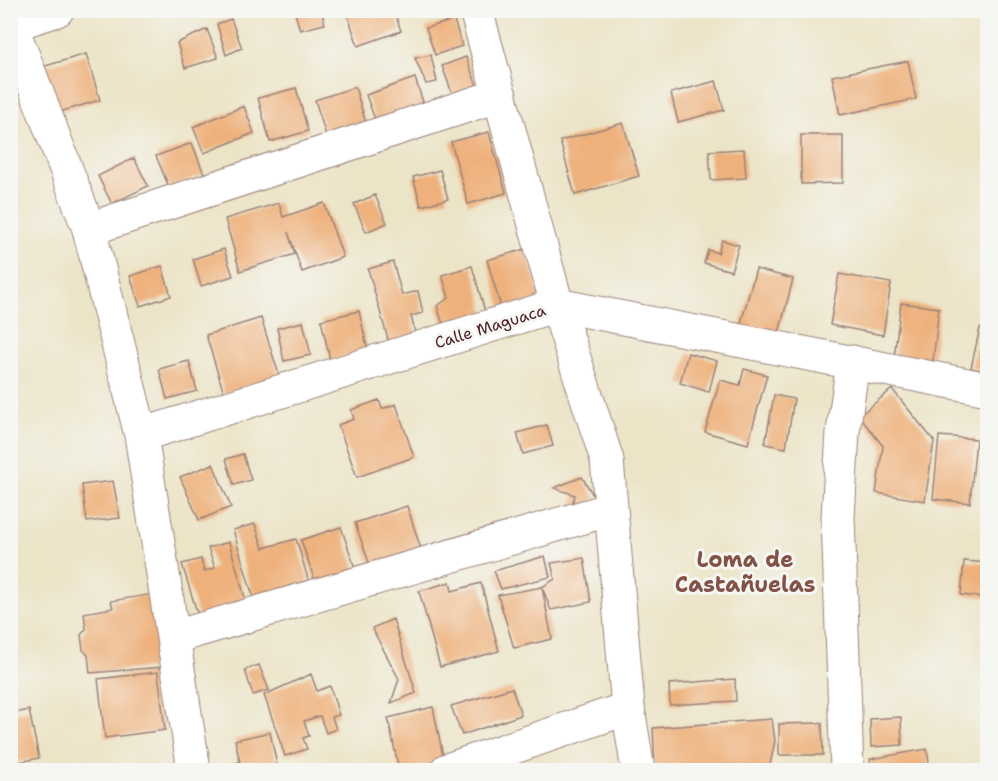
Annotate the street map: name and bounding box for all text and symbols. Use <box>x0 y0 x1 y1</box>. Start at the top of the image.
street label: Calle Maguaca <box>432 300 548 353</box>
district label: Loma de Castañuelas <box>675 545 815 599</box>

